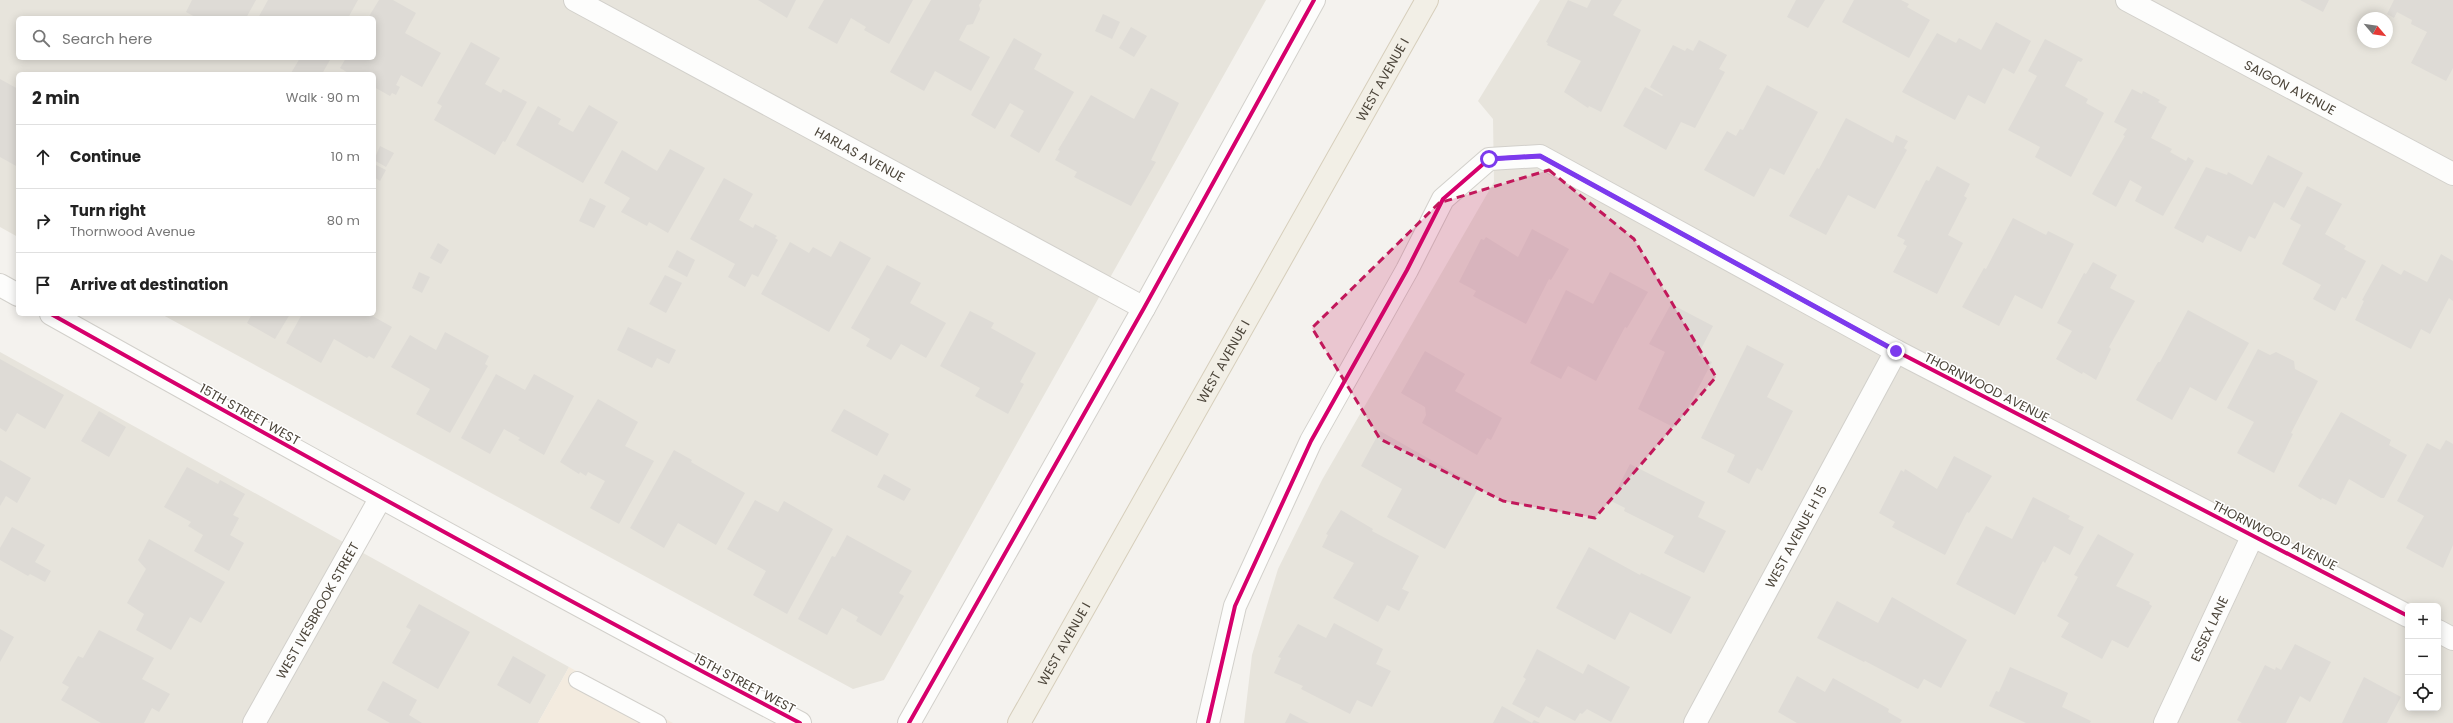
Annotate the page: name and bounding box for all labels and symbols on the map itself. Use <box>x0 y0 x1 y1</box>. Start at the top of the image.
north arrow <box>2357 12 2393 48</box>
street label: WEST AVENUE I <box>1351 34 1414 125</box>
street label: SAIGON AVENUE <box>2241 55 2339 120</box>
street label: HARLAS AVENUE <box>811 123 908 187</box>
route start <box>1480 150 1498 168</box>
street label: WEST AVENUE I <box>1192 317 1255 407</box>
route end <box>1887 342 1905 360</box>
street label: THORNWOOD AVENUE <box>1921 348 2053 427</box>
street label: 15TH STREET WEST <box>196 379 303 450</box>
street label: WEST AVENUE H 15 <box>1761 482 1832 592</box>
street label: THORNWOOD AVENUE <box>2209 496 2341 575</box>
street label: WEST IVESBROOK STREET <box>272 539 364 683</box>
street label: ESSEX LANE <box>2186 593 2233 665</box>
street label: WEST AVENUE I <box>1033 599 1095 689</box>
street label: 15TH STREET WEST <box>691 649 799 718</box>

